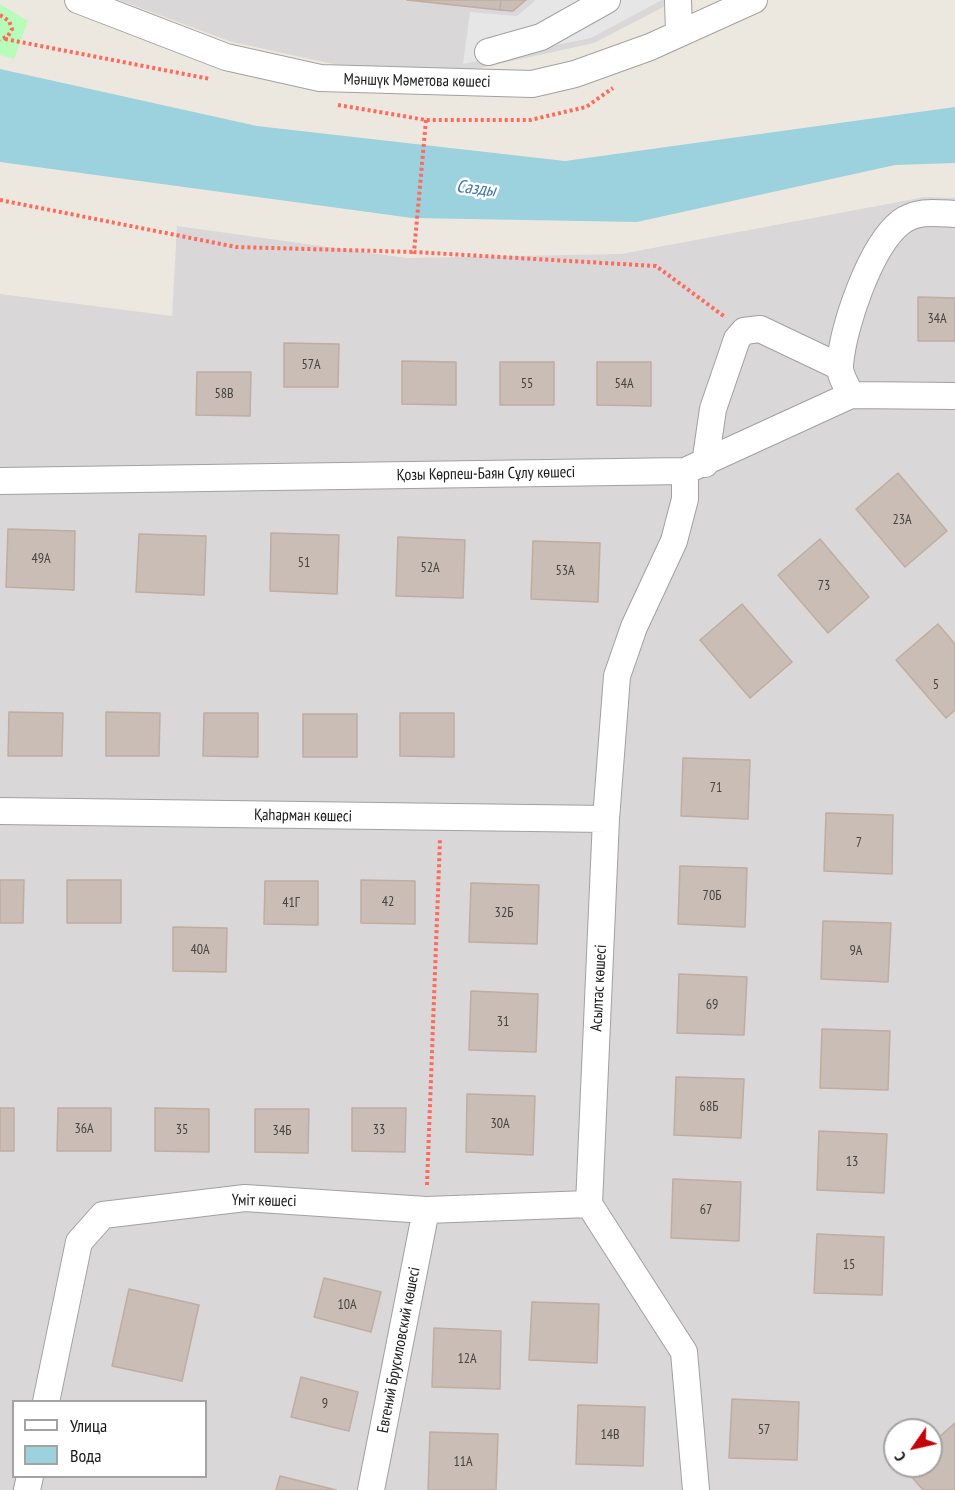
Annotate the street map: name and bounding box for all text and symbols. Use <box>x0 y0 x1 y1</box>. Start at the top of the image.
street label: Мәншүк Мәметова көшесі <box>343 70 491 92</box>
water label: Сазды <box>455 176 497 202</box>
house number: 34А <box>927 311 947 327</box>
house number: 57А <box>301 357 321 373</box>
house number: 55 <box>521 376 533 392</box>
house number: 54А <box>614 376 634 392</box>
house number: 58В <box>214 386 234 402</box>
street label: Қозы Көрпеш-Баян Сұлу көшесі <box>397 463 575 485</box>
house number: 23А <box>892 512 912 528</box>
house number: 49А <box>31 551 51 567</box>
house number: 51 <box>298 555 310 571</box>
house number: 52А <box>420 560 440 576</box>
house number: 53А <box>555 563 575 579</box>
house number: 73 <box>818 578 830 594</box>
house number: 5 <box>933 677 939 693</box>
house number: 71 <box>710 780 722 796</box>
street label: Қаһарман көшесі <box>254 806 352 826</box>
house number: 7 <box>856 835 862 851</box>
house number: 70Б <box>703 888 721 904</box>
house number: 42 <box>382 894 394 910</box>
house number: 41Г <box>282 895 300 911</box>
house number: 32Б <box>495 905 513 921</box>
house number: 40А <box>190 942 210 958</box>
house number: 9А <box>850 943 862 959</box>
street label: Асылтас көшесі <box>587 944 611 1032</box>
house number: 69 <box>706 997 718 1013</box>
house number: 31 <box>497 1014 509 1030</box>
house number: 68Б <box>700 1099 718 1115</box>
house number: 30А <box>490 1116 510 1132</box>
house number: 36А <box>74 1121 94 1137</box>
house number: 35 <box>176 1122 188 1138</box>
house number: 33 <box>373 1122 385 1138</box>
house number: 34Б <box>273 1123 291 1139</box>
house number: 13 <box>846 1154 858 1170</box>
street label: Үміт көшесі <box>231 1191 297 1211</box>
house number: 67 <box>700 1202 712 1218</box>
house number: 15 <box>843 1257 855 1273</box>
street label: Евгений Брусиловский көшесі <box>373 1265 425 1435</box>
house number: 10А <box>337 1297 357 1313</box>
house number: 12А <box>457 1351 477 1367</box>
house number: 9 <box>322 1396 328 1412</box>
legend <box>12 1400 207 1478</box>
text: Улица <box>70 1414 107 1437</box>
north arrow <box>883 1418 943 1478</box>
house number: 57 <box>758 1422 770 1438</box>
house number: 14В <box>600 1427 620 1443</box>
text: Вода <box>70 1444 101 1467</box>
text: С <box>889 1448 910 1466</box>
house number: 11А <box>453 1454 473 1470</box>

